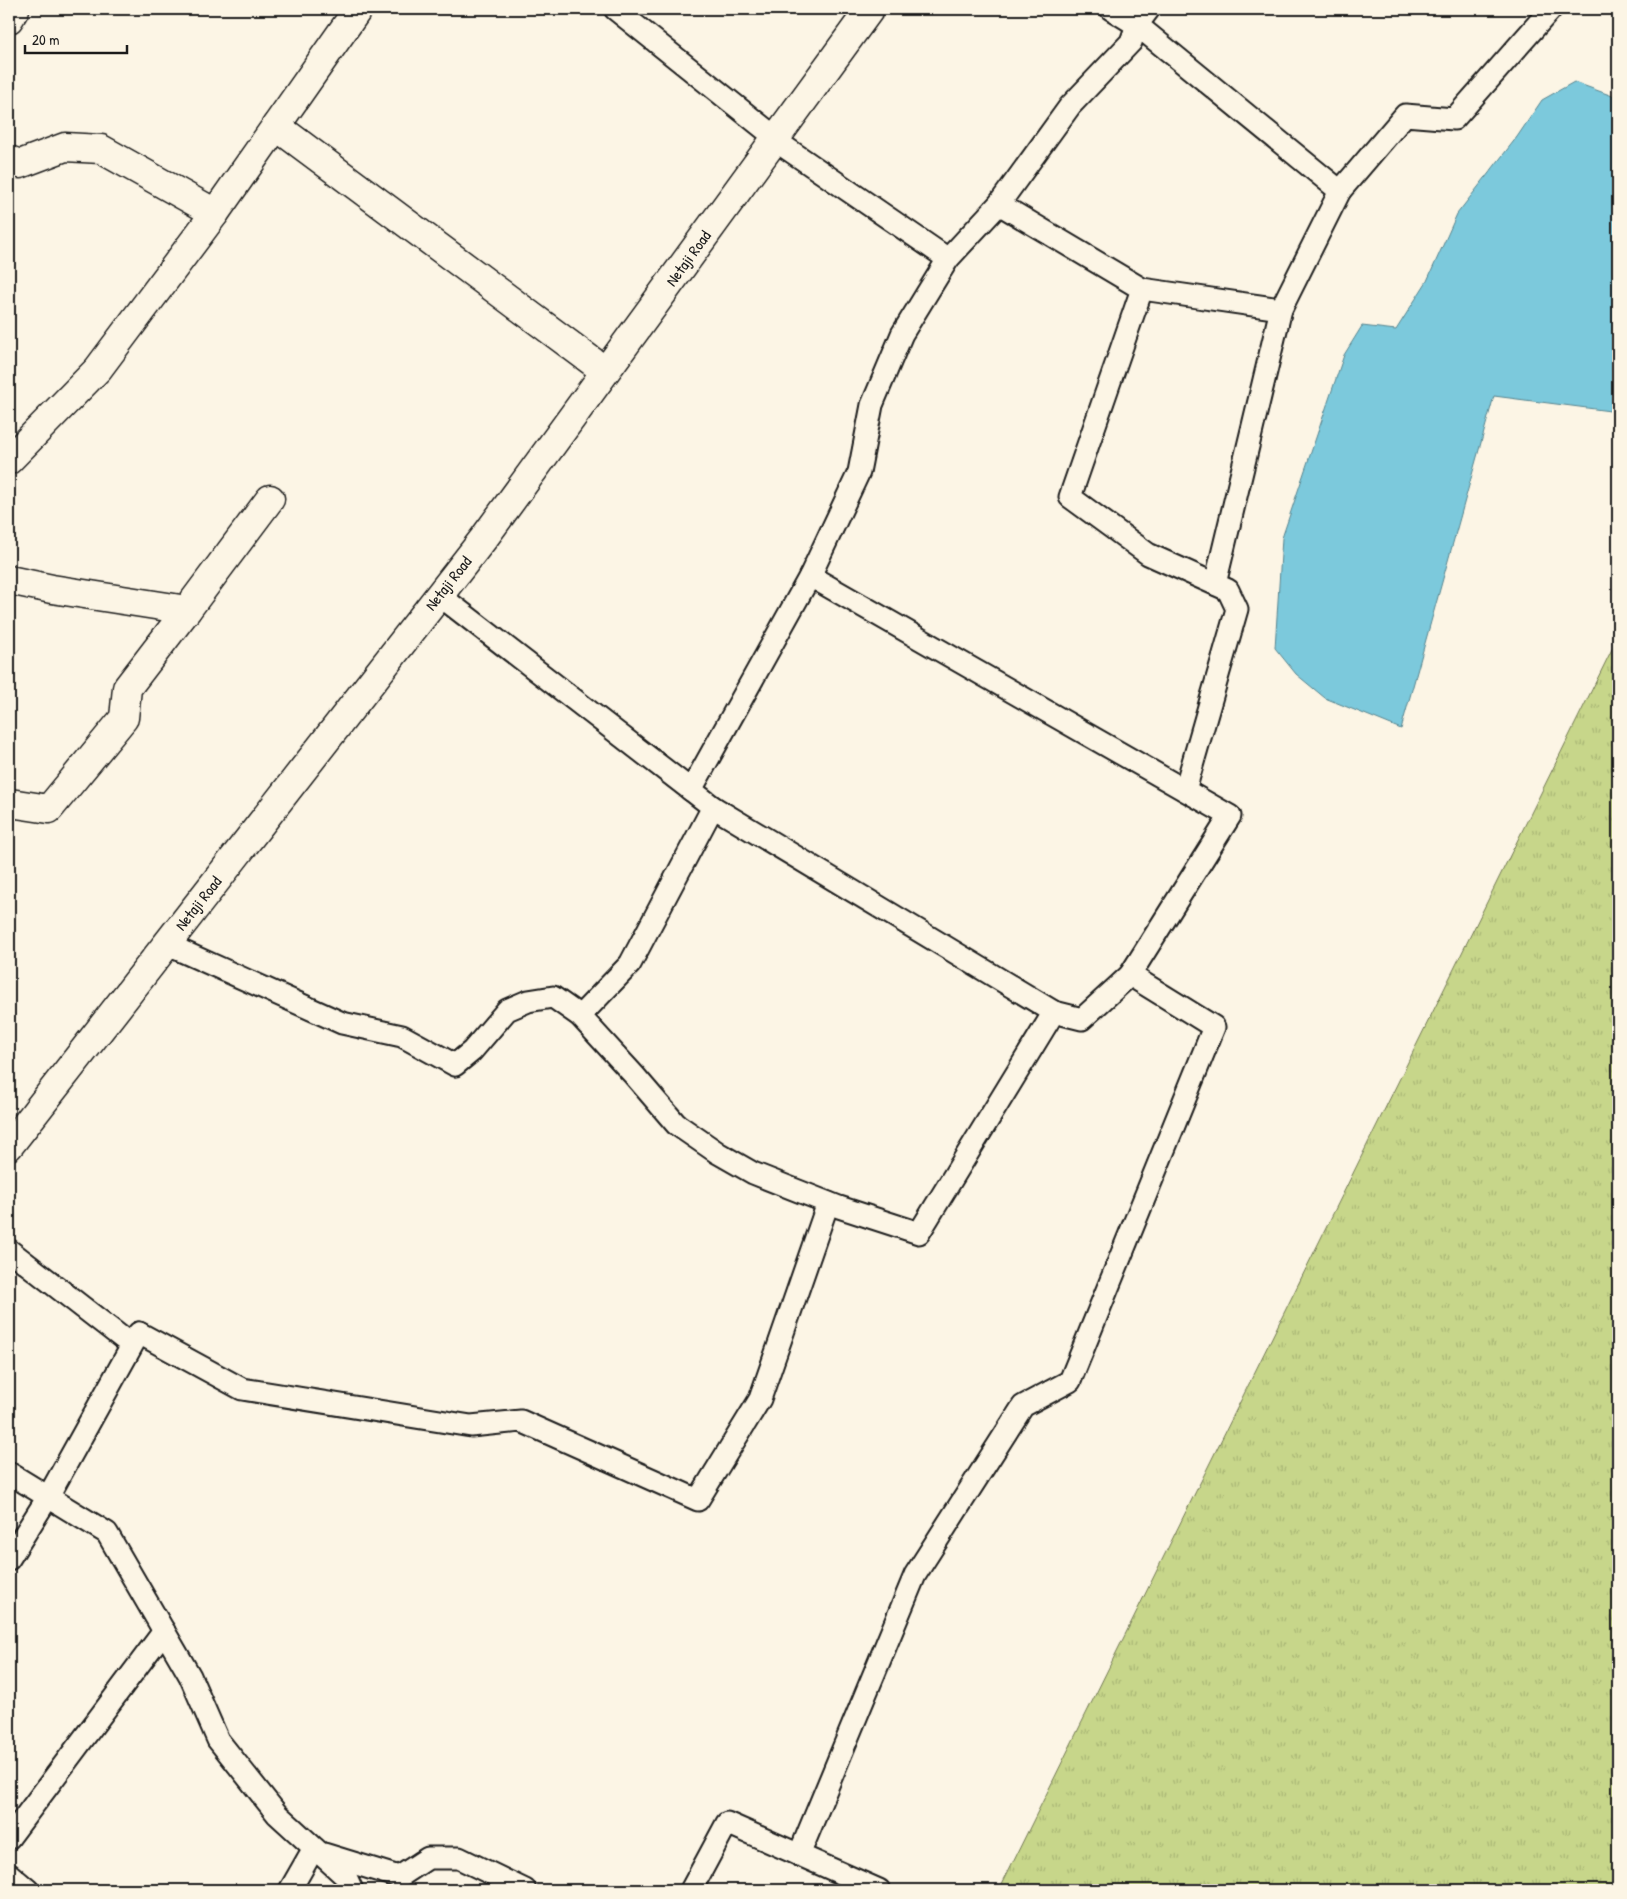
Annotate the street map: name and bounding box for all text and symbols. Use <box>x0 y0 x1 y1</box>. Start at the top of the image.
scale bar <box>25 22 128 54</box>
text: 20 m <box>32 29 59 50</box>
street label: Netaji Road <box>660 226 716 290</box>
street label: Netaji Road <box>420 551 476 615</box>
street label: Netaji Road <box>170 871 226 935</box>

